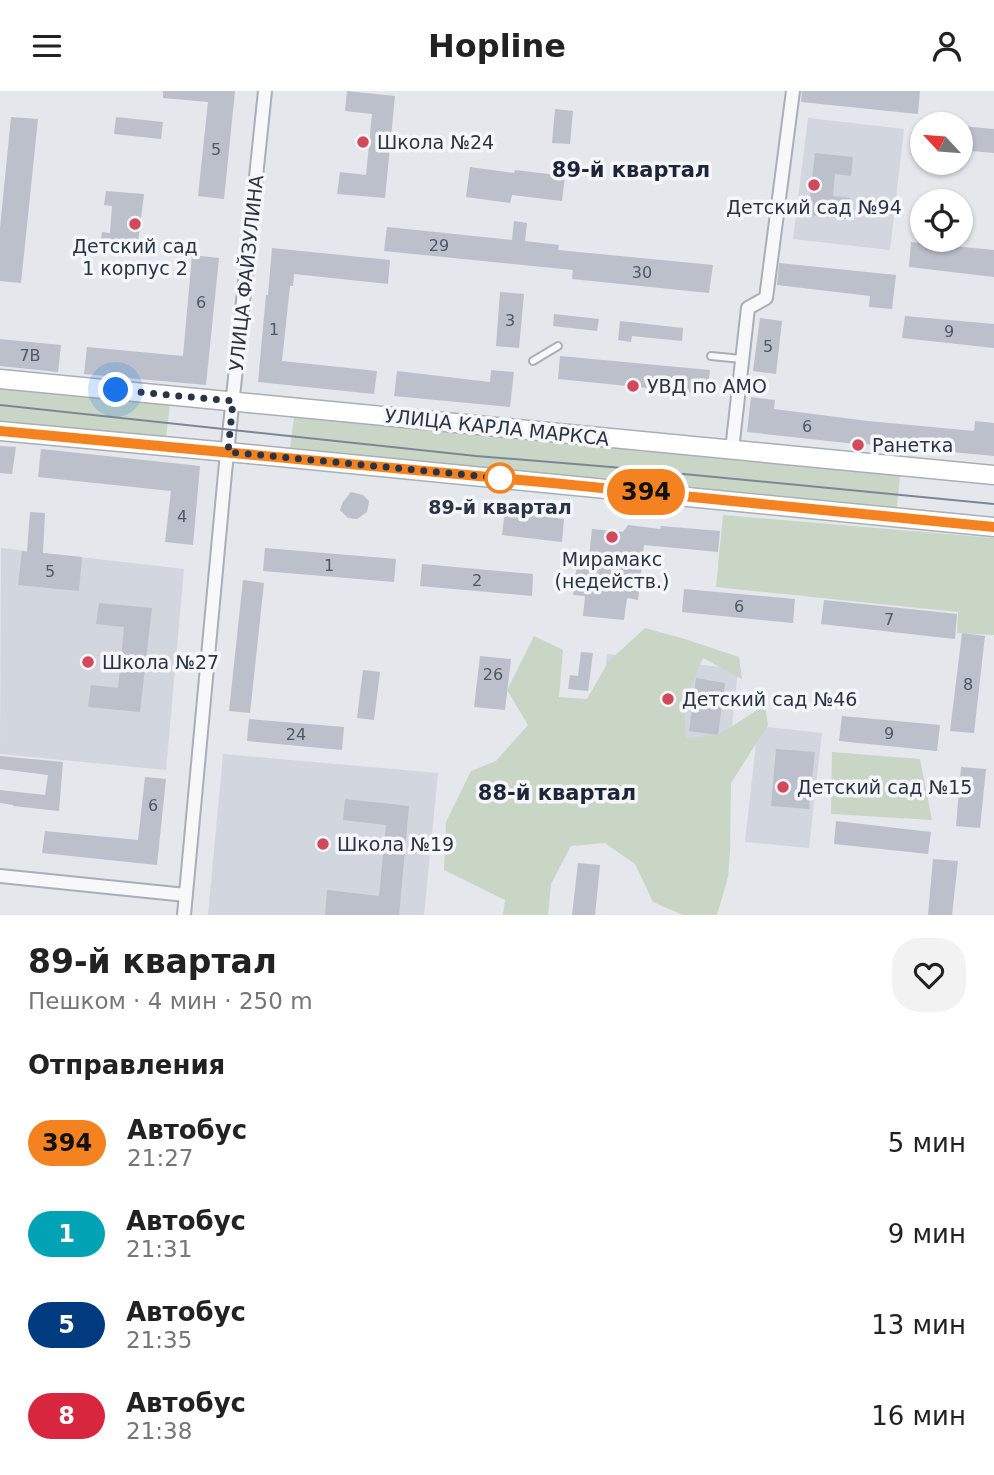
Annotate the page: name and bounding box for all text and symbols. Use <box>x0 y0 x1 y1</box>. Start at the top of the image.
icon: menu <box>28 27 66 65</box>
text: Hopline <box>428 27 566 65</box>
icon: person <box>928 27 966 65</box>
north arrow <box>910 112 973 175</box>
map controls <box>910 112 973 252</box>
place label: Школа №24 <box>377 131 494 153</box>
marker: Школа №24 <box>355 134 371 150</box>
house number: 5 <box>211 140 221 159</box>
district label: 89-й квартал <box>552 158 710 182</box>
street label: УЛИЦА ФАЙЗУЛИНА <box>225 174 267 372</box>
marker: Детский сад №94 <box>806 177 822 193</box>
button: locate <box>910 189 973 252</box>
place label: Детский сад №94 <box>726 196 902 218</box>
marker: Детский сад 1 корпус 2 <box>127 216 143 232</box>
place label: Детский сад 1 корпус 2 <box>72 235 198 279</box>
house number: 29 <box>429 236 449 255</box>
house number: 30 <box>632 263 652 282</box>
house number: 6 <box>196 293 206 312</box>
house number: 3 <box>505 311 515 330</box>
house number: 1 <box>269 320 279 339</box>
house number: 9 <box>944 322 954 341</box>
house number: 5 <box>763 337 773 356</box>
house number: 7В <box>19 346 41 365</box>
your location <box>98 372 133 407</box>
place label: УВД по АМО <box>647 375 767 397</box>
marker: УВД по АМО <box>625 378 641 394</box>
street label: УЛИЦА КАРЛА МАРКСА <box>384 404 610 450</box>
house number: 6 <box>802 417 812 436</box>
place label: Ранетка <box>872 434 953 456</box>
marker: Ранетка <box>850 437 866 453</box>
marker: 89-й квартал <box>485 463 515 493</box>
line badge: 394 <box>606 469 686 515</box>
text: 394 <box>621 478 671 506</box>
place label: 89-й квартал <box>428 496 572 518</box>
house number: 4 <box>177 507 187 526</box>
marker: Мирамакс (недейств.) <box>604 529 620 545</box>
place label: Мирамакс (недейств.) <box>555 548 669 592</box>
house number: 1 <box>324 556 334 575</box>
house number: 5 <box>45 562 55 581</box>
house number: 2 <box>472 571 482 590</box>
house number: 6 <box>734 597 744 616</box>
house number: 7 <box>884 610 894 629</box>
place label: Школа №27 <box>102 651 219 673</box>
marker: Школа №27 <box>80 654 96 670</box>
house number: 26 <box>483 665 503 684</box>
house number: 8 <box>963 675 973 694</box>
place label: Детский сад №46 <box>682 688 857 710</box>
marker: Детский сад №46 <box>660 691 676 707</box>
house number: 9 <box>884 724 894 743</box>
house number: 24 <box>286 725 306 744</box>
place label: Детский сад №15 <box>797 776 972 798</box>
marker: Детский сад №15 <box>775 779 791 795</box>
district label: 88-й квартал <box>478 781 636 805</box>
house number: 6 <box>148 796 158 815</box>
place label: Школа №19 <box>337 833 454 855</box>
marker: Школа №19 <box>315 836 331 852</box>
button: heart <box>892 938 966 1012</box>
text: 89-й квартал <box>28 942 277 981</box>
text: Пешком · 4 мин · 250 m <box>28 988 313 1014</box>
text: Отправления <box>28 1050 225 1080</box>
text: Автобус <box>127 1115 247 1145</box>
text: 5 мин <box>888 1128 966 1158</box>
text: 394 <box>42 1129 92 1157</box>
text: 21:27 <box>127 1145 193 1171</box>
text: Автобус <box>126 1206 246 1236</box>
text: 9 мин <box>888 1219 966 1249</box>
text: 1 <box>58 1220 75 1248</box>
text: 21:31 <box>126 1236 192 1262</box>
text: Автобус <box>126 1297 246 1327</box>
text: 13 мин <box>871 1310 966 1340</box>
text: 5 <box>58 1311 75 1339</box>
text: 21:35 <box>126 1327 192 1353</box>
text: Автобус <box>126 1388 246 1418</box>
text: 16 мин <box>871 1401 966 1431</box>
text: 8 <box>58 1402 75 1430</box>
text: 21:38 <box>126 1418 192 1444</box>

